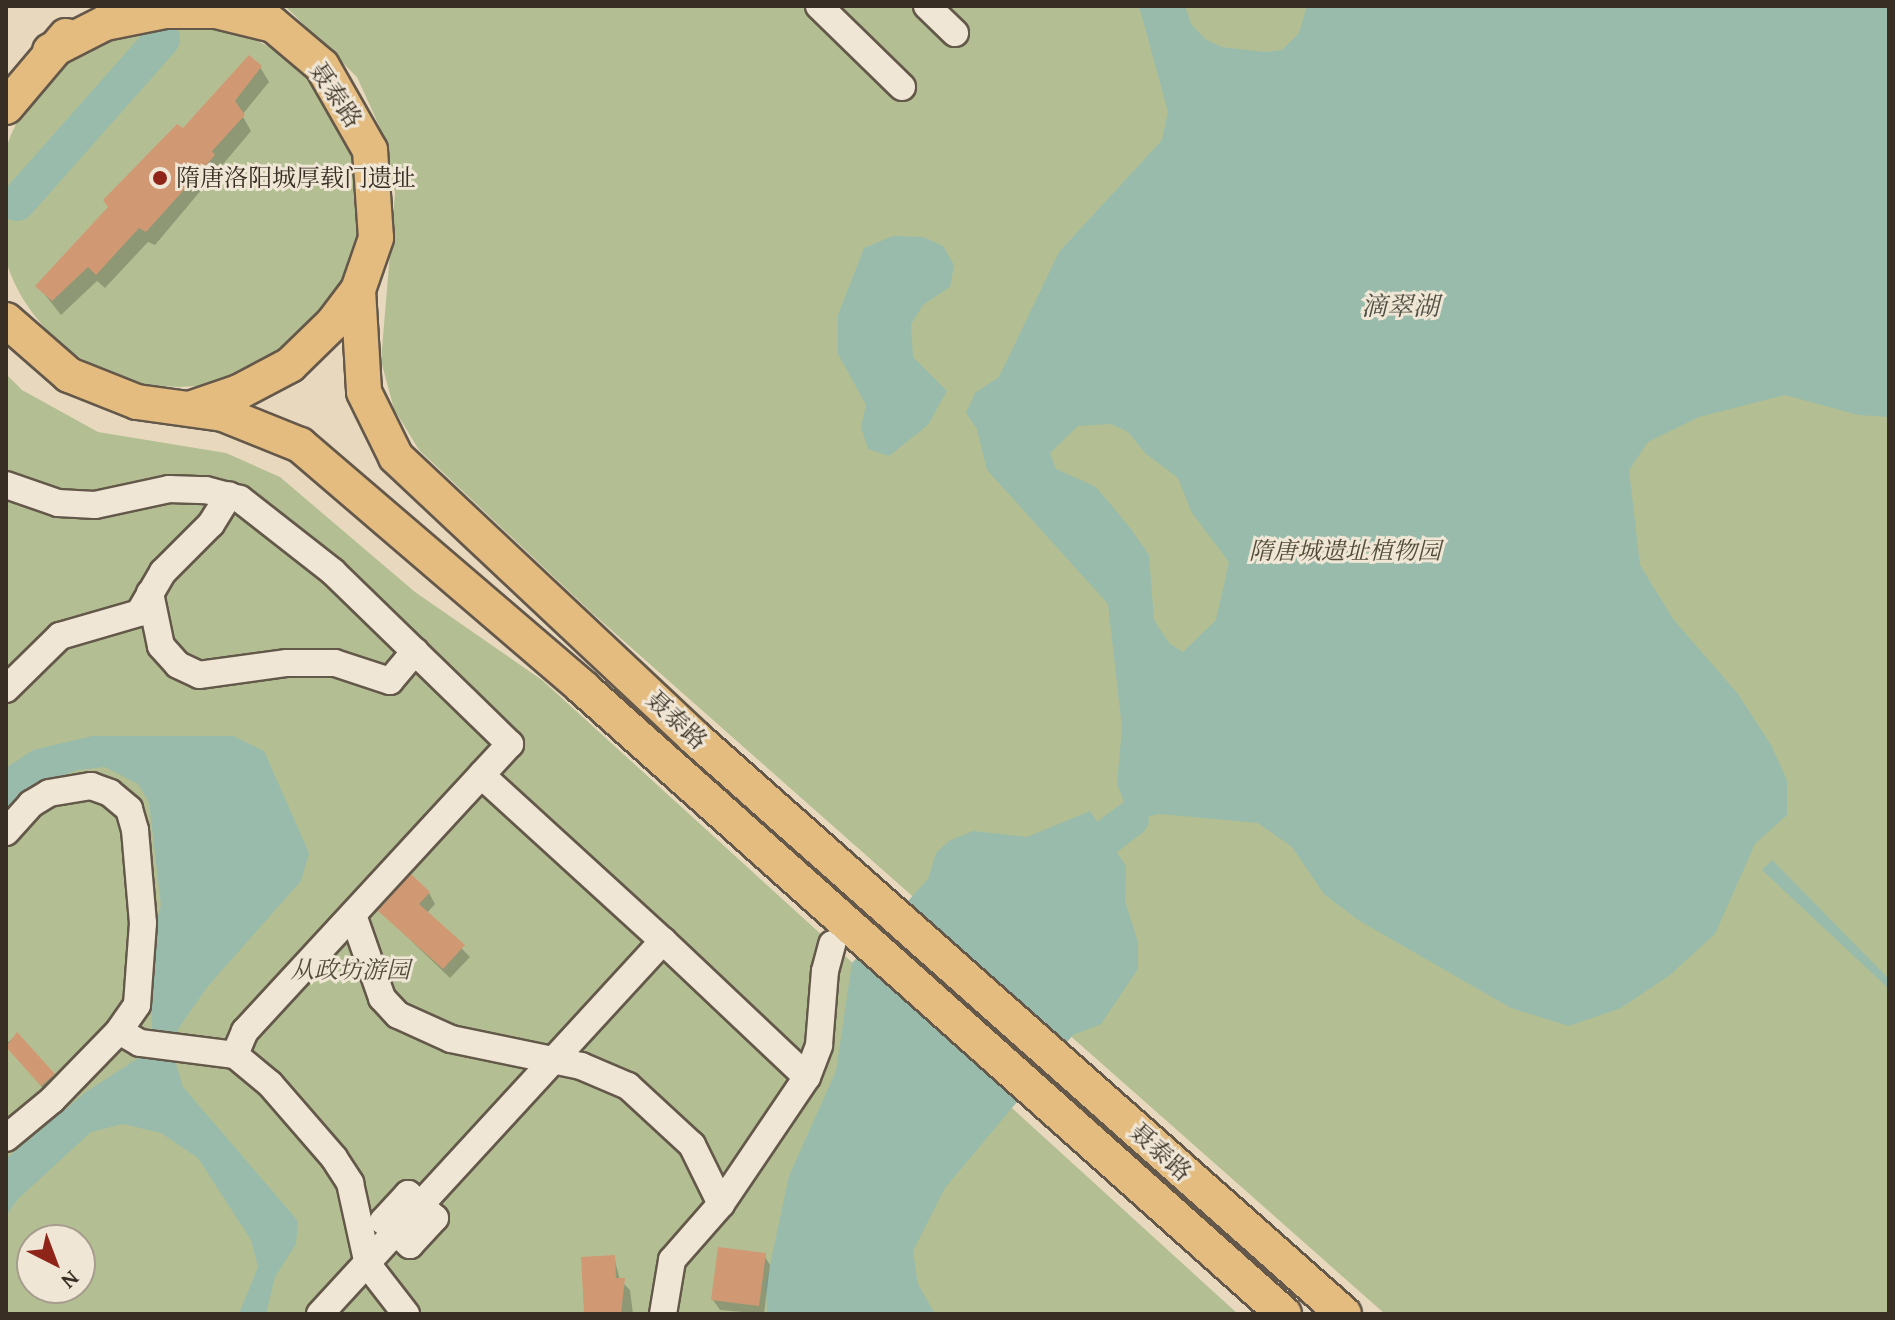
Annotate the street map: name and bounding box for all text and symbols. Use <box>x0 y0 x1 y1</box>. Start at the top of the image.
street label: 聂泰路 <box>304 57 368 133</box>
place label: 隋唐洛阳城厚载门遗址 <box>176 164 416 192</box>
marker: 隋唐洛阳城厚载门遗址 <box>151 169 169 187</box>
water label: 滴翠湖 <box>1361 290 1439 322</box>
park label: 隋唐城遗址植物园 <box>1249 537 1441 565</box>
street label: 聂泰路 <box>641 685 713 755</box>
park label: 从政坊游园 <box>290 956 410 984</box>
street label: 聂泰路 <box>1125 1117 1197 1187</box>
north arrow <box>16 1224 96 1304</box>
text: N <box>55 1264 87 1297</box>

